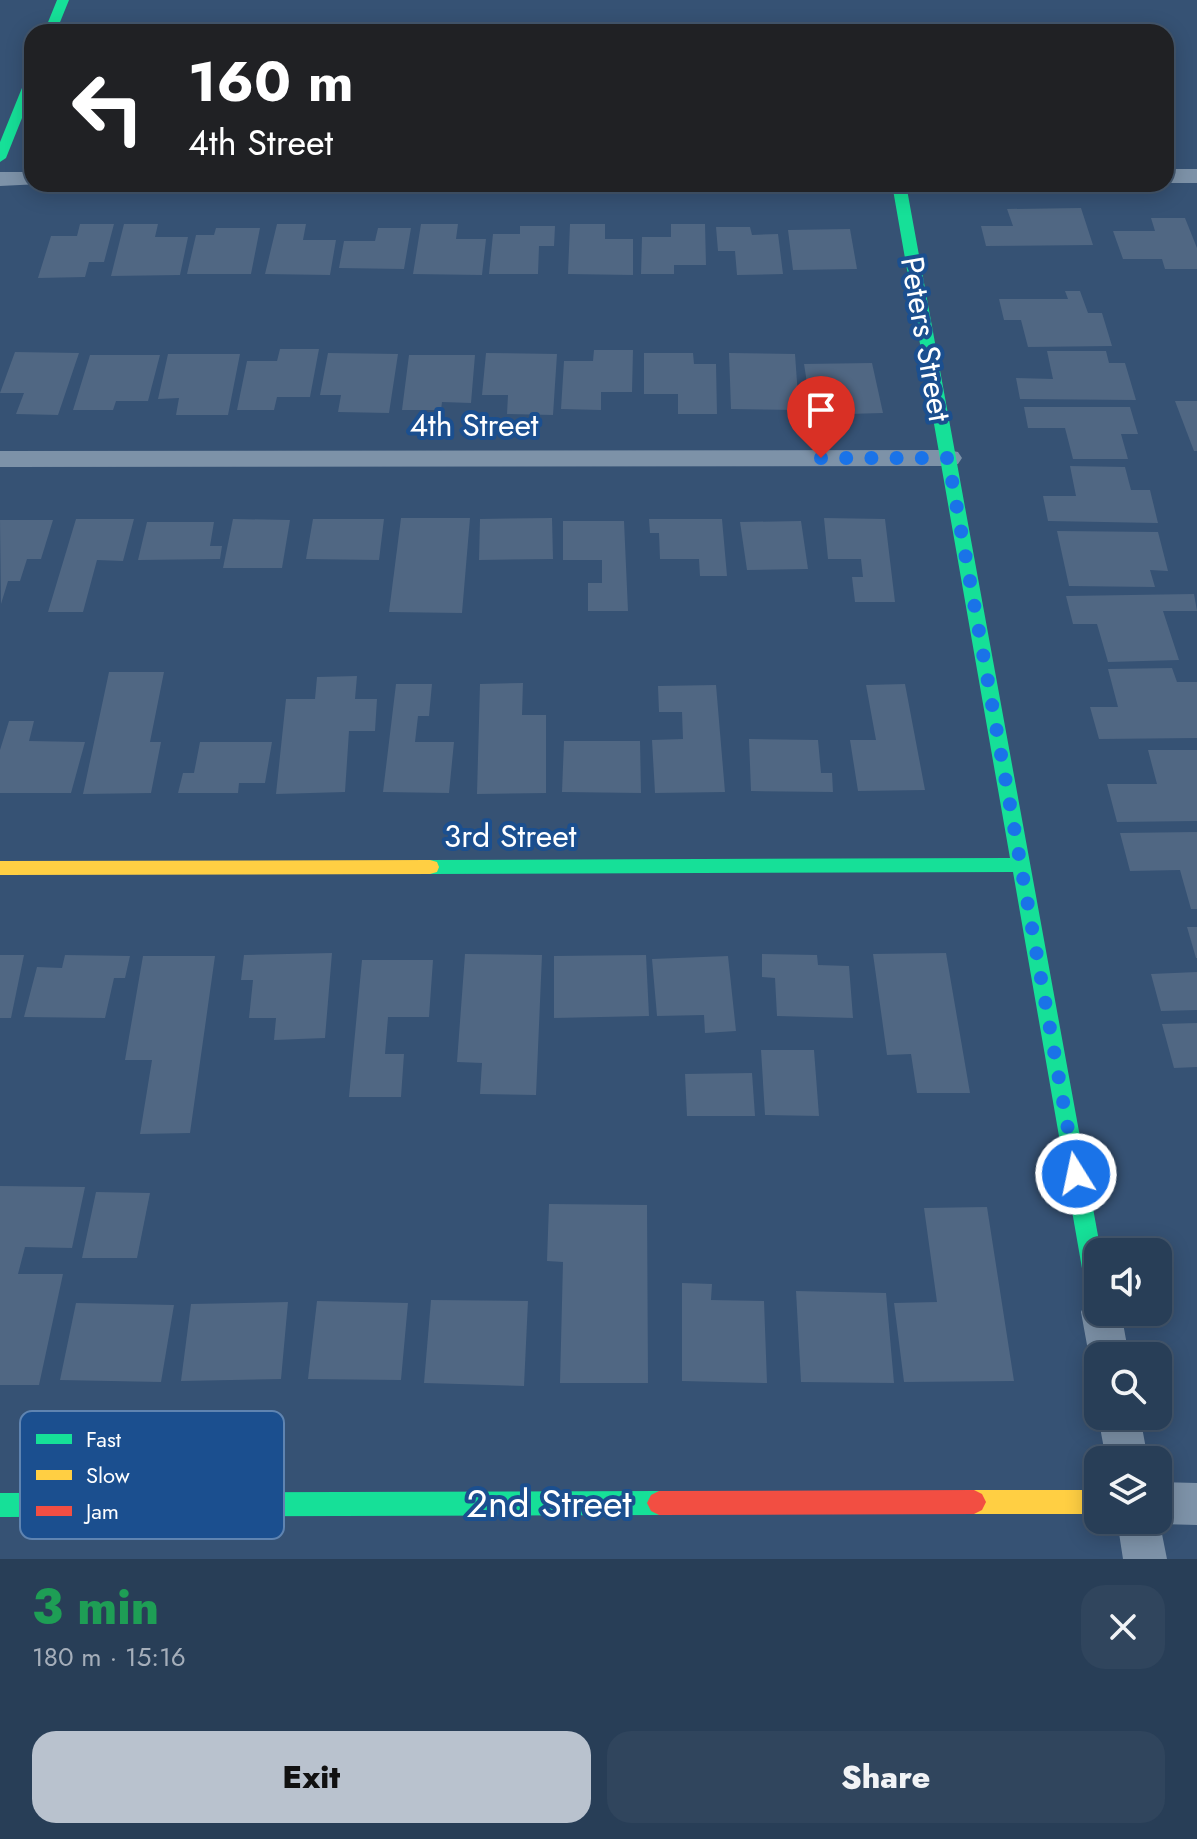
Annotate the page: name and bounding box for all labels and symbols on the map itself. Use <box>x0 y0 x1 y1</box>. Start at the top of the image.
street label: Peters Street <box>889 253 963 426</box>
pin <box>787 376 855 458</box>
street label: 4th Street <box>409 402 539 448</box>
street label: 3rd Street <box>444 813 577 859</box>
position arrow <box>1034 1132 1118 1216</box>
legend <box>20 1411 284 1539</box>
text: Fast <box>86 1423 122 1455</box>
text: Slow <box>86 1459 130 1491</box>
street label: 2nd Street <box>466 1476 632 1531</box>
text: Jam <box>83 1495 119 1527</box>

